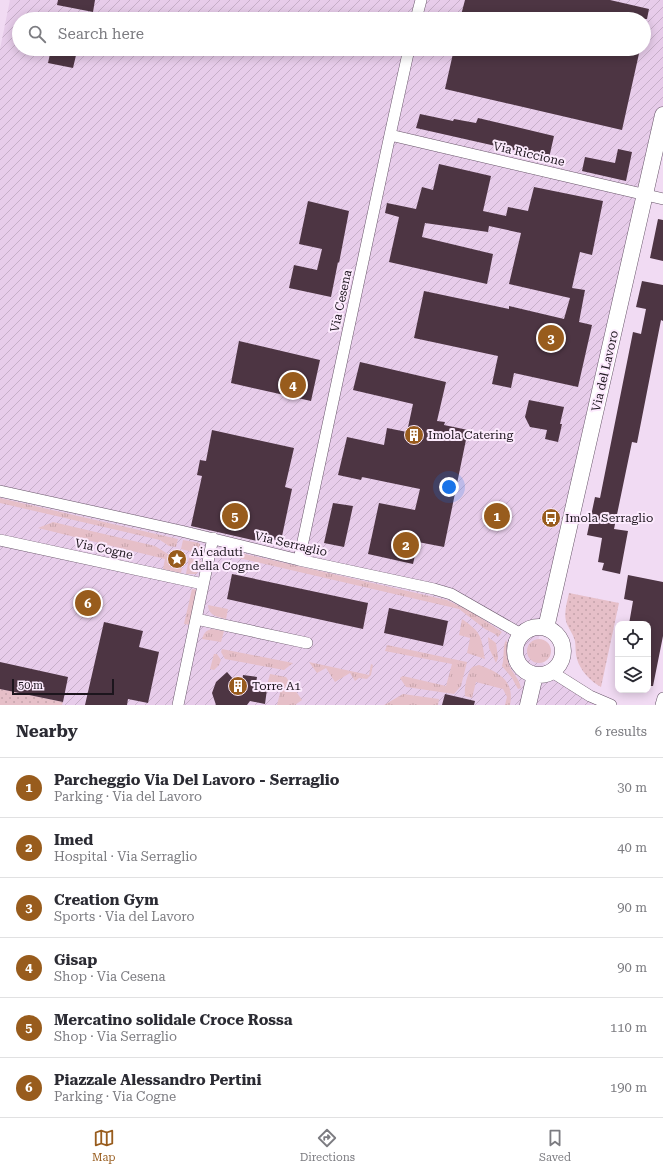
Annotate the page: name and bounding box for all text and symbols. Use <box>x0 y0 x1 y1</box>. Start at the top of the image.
search box <box>12 12 651 56</box>
icon: search <box>26 23 48 45</box>
text: Search here <box>58 25 144 43</box>
street label: Via Riccione <box>492 139 566 169</box>
street label: Via Cesena <box>328 268 355 334</box>
pin: 3 <box>538 323 564 353</box>
street label: Via del Lavoro <box>589 329 621 413</box>
pin: 4 <box>280 370 306 400</box>
building icon: Imola Catering <box>403 424 425 446</box>
place label: Imola Catering <box>428 428 513 442</box>
your location <box>439 477 459 497</box>
pin: 5 <box>222 501 248 531</box>
pin: 1 <box>484 501 510 531</box>
bus stop icon: Imola Serraglio <box>540 507 562 529</box>
place label: Imola Serraglio <box>565 511 653 525</box>
street label: Via Serraglio <box>253 529 329 559</box>
pin: 2 <box>393 530 419 560</box>
street label: Via Cogne <box>74 536 135 562</box>
place label: Ai caduti della Cogne <box>191 545 260 573</box>
place icon: Ai caduti della Cogne <box>166 548 188 570</box>
pin: 6 <box>75 588 101 618</box>
map controls <box>615 621 651 693</box>
button: locate <box>615 621 651 657</box>
button: layers <box>615 657 651 693</box>
building icon: Torre A1 <box>227 675 249 697</box>
scale bar <box>12 677 114 696</box>
text: 50 m <box>18 679 43 692</box>
place label: Torre A1 <box>252 679 301 693</box>
text: Nearby <box>16 721 78 741</box>
text: 6 results <box>595 724 647 739</box>
text: Parcheggio Via Del Lavoro - Serraglio <box>54 771 339 789</box>
text: 1 <box>25 780 33 795</box>
text: 30 m <box>617 780 647 795</box>
text: Parking · Via del Lavoro <box>54 789 202 804</box>
text: Imed <box>54 831 93 849</box>
text: 2 <box>25 840 33 855</box>
text: 40 m <box>617 840 647 855</box>
text: Hospital · Via Serraglio <box>54 849 197 864</box>
text: Creation Gym <box>54 891 159 909</box>
text: 3 <box>25 900 33 915</box>
text: 90 m <box>617 900 647 915</box>
text: Sports · Via del Lavoro <box>54 909 195 924</box>
text: Gisap <box>54 951 97 969</box>
text: 4 <box>25 960 33 975</box>
text: 90 m <box>617 960 647 975</box>
text: Shop · Via Cesena <box>54 969 166 984</box>
text: Mercatino solidale Croce Rossa <box>54 1011 293 1029</box>
text: 5 <box>25 1020 33 1035</box>
text: 110 m <box>610 1020 647 1035</box>
text: Shop · Via Serraglio <box>54 1029 177 1044</box>
text: Piazzale Alessandro Pertini <box>54 1071 261 1089</box>
text: 6 <box>25 1080 33 1095</box>
text: 190 m <box>610 1080 647 1095</box>
text: Parking · Via Cogne <box>54 1089 176 1104</box>
tab: Map <box>92 1127 116 1164</box>
tab: Directions <box>300 1127 355 1164</box>
tab: Saved <box>539 1127 571 1164</box>

